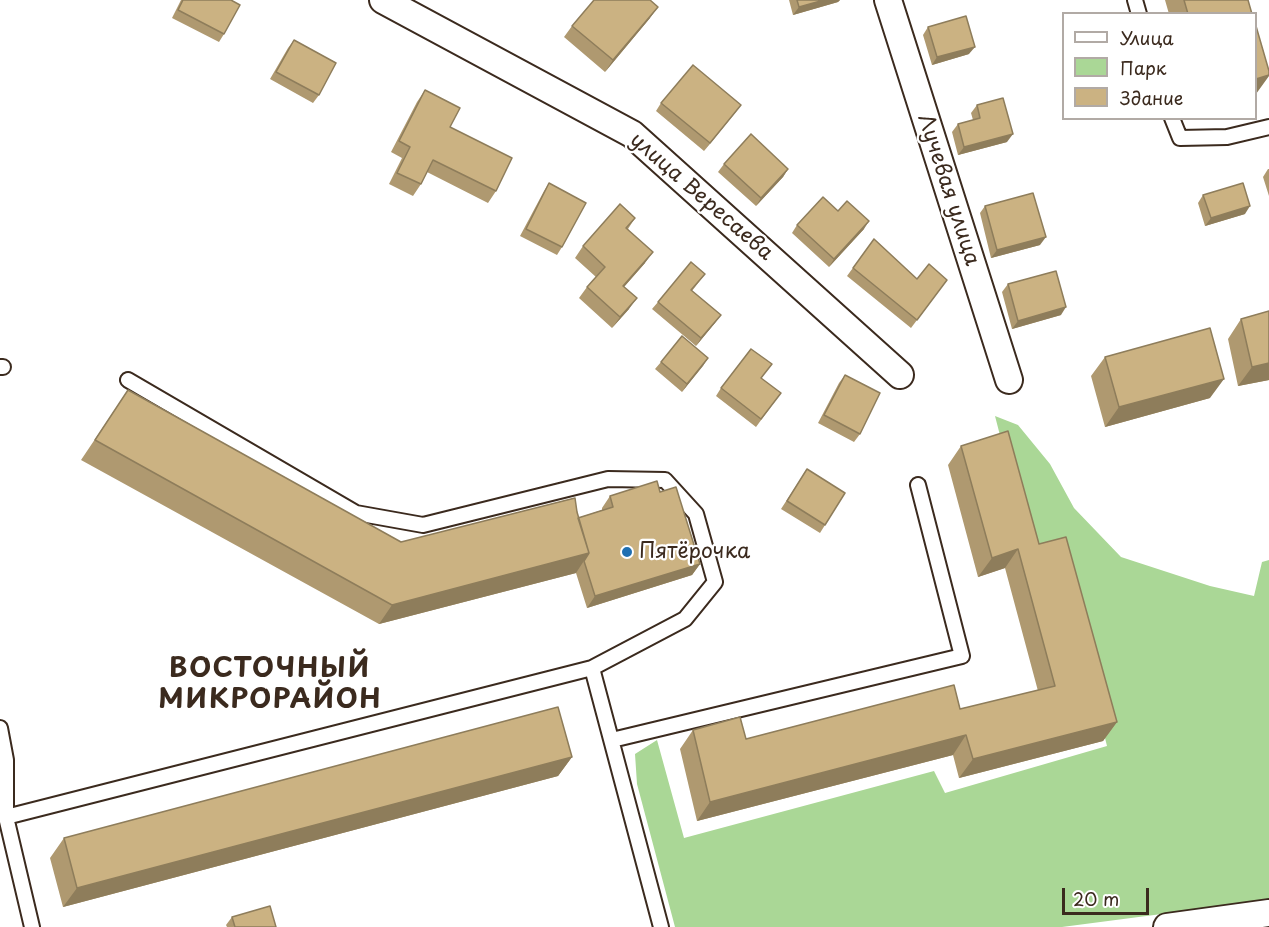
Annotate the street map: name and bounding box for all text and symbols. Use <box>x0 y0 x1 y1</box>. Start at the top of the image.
legend <box>1062 12 1257 120</box>
text: Улица <box>1120 24 1174 51</box>
text: Парк <box>1120 54 1166 81</box>
text: Здание <box>1120 84 1183 111</box>
street label: Лучевая улица <box>912 111 984 269</box>
street label: улица Вересаева <box>624 128 778 266</box>
place label: Пятёрочка <box>639 539 750 565</box>
marker: Пятёрочка <box>620 545 634 559</box>
district label: ВОСТОЧНЫЙ МИКРОРАЙОН <box>158 654 382 717</box>
scale bar <box>1065 876 1152 914</box>
text: 20 m <box>1073 885 1119 912</box>

